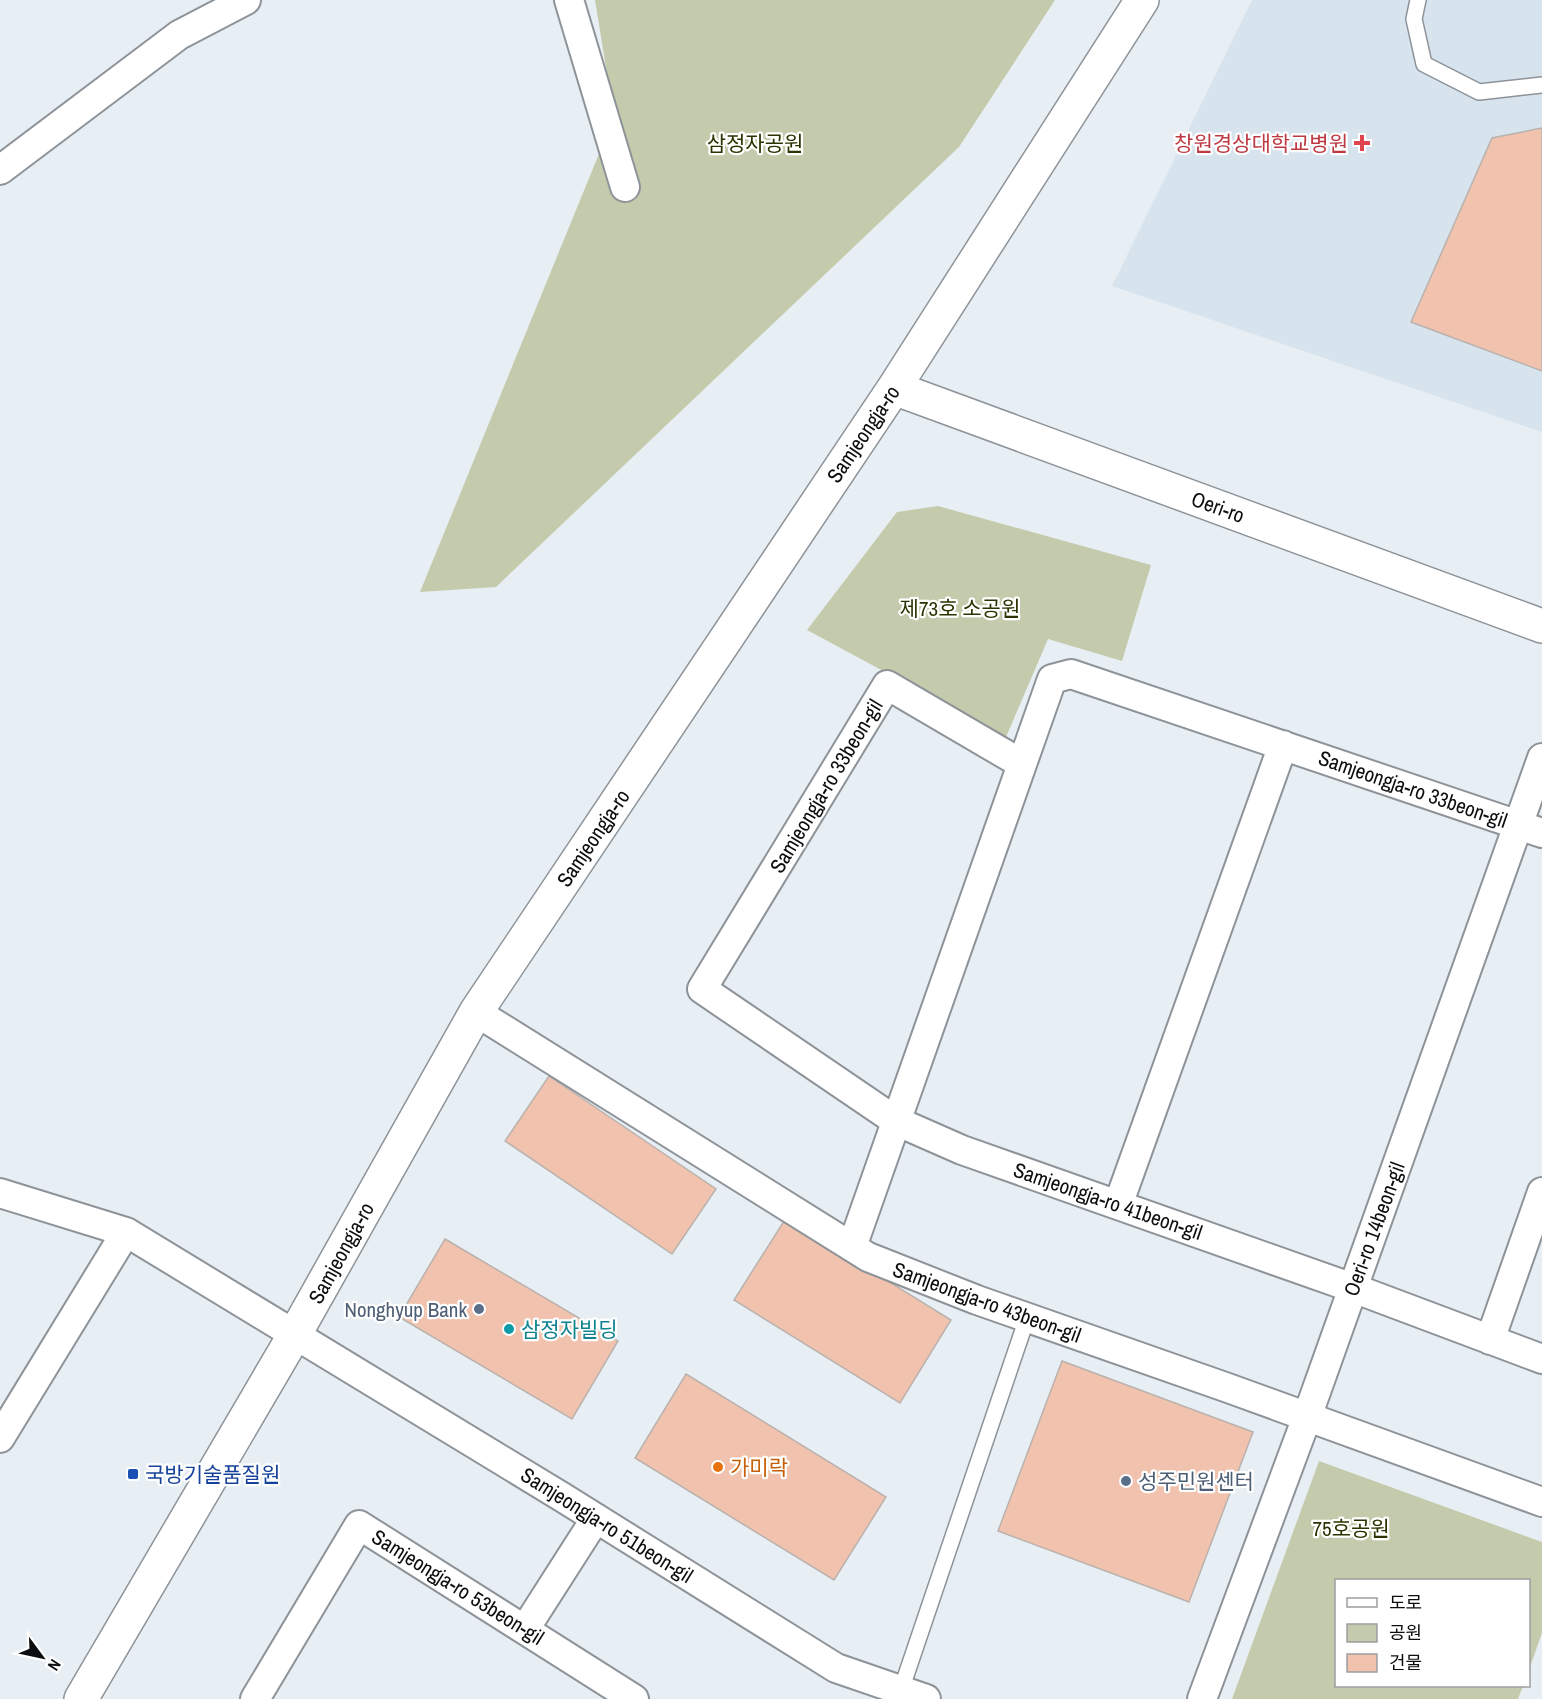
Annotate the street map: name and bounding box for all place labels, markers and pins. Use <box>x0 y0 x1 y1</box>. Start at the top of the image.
place label: 창원경상대학교병원 <box>1174 129 1348 158</box>
marker: 창원경상대학교병원 <box>1353 134 1371 152</box>
place label: Nonghyup Bank <box>344 1295 467 1324</box>
marker: Nonghyup Bank <box>472 1302 486 1316</box>
place label: 삼정자빌딩 <box>521 1315 618 1344</box>
marker: 삼정자빌딩 <box>502 1322 516 1336</box>
place label: 가미락 <box>730 1453 788 1482</box>
place label: 국방기술품질원 <box>145 1460 280 1489</box>
marker: 가미락 <box>711 1460 725 1474</box>
marker: 국방기술품질원 <box>126 1467 140 1481</box>
place label: 성주민원센터 <box>1138 1467 1254 1496</box>
marker: 성주민원센터 <box>1119 1474 1133 1488</box>

